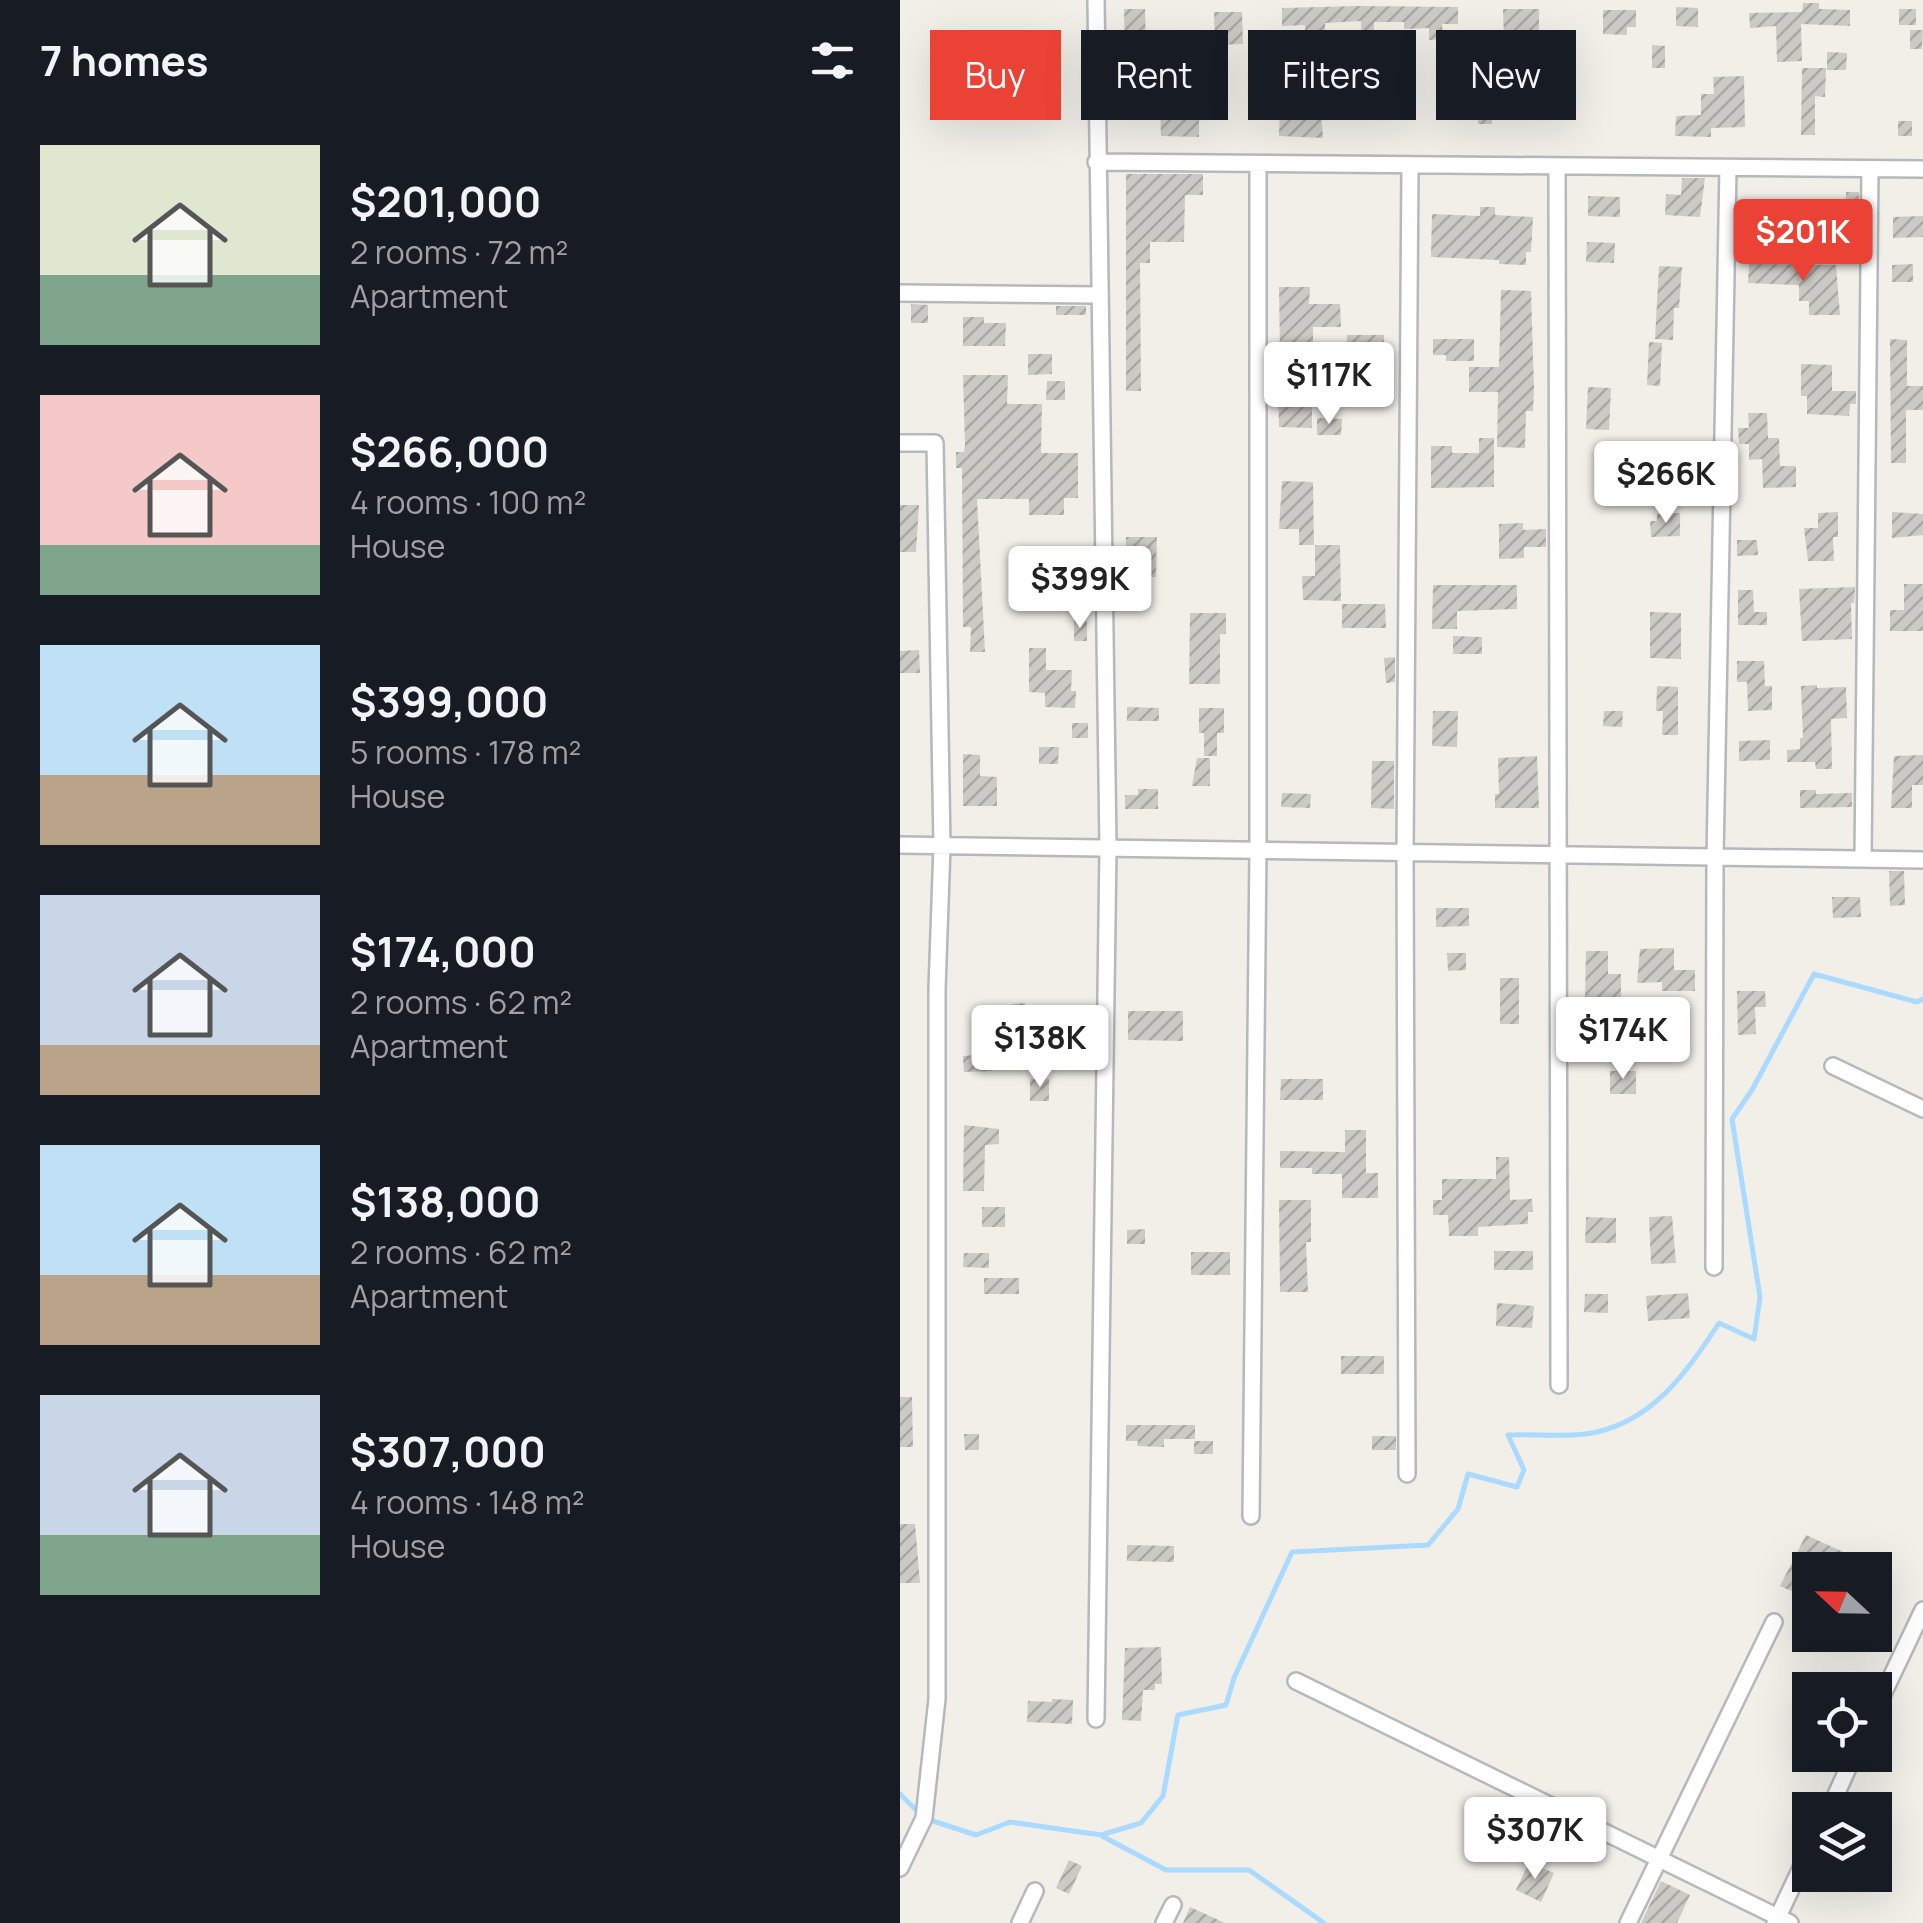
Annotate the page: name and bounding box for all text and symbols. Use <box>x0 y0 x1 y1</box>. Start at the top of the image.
chip: Buy <box>930 30 1061 120</box>
chip: Rent <box>1081 30 1228 120</box>
chip: Filters <box>1248 30 1416 120</box>
chip: New <box>1436 30 1576 120</box>
text: 7 homes <box>40 31 208 89</box>
icon: filters <box>805 33 860 88</box>
text: $201,000 <box>350 172 541 230</box>
icon: home <box>120 185 240 305</box>
pin: $201K <box>1733 199 1873 284</box>
text: $201K <box>1756 209 1850 253</box>
text: 2 rooms · 72 m² <box>350 230 568 274</box>
text: Apartment <box>350 274 508 318</box>
pin: $117K <box>1259 342 1399 427</box>
text: $117K <box>1286 352 1372 396</box>
text: $266,000 <box>350 422 549 480</box>
icon: home <box>120 435 240 555</box>
pin: $266K <box>1596 441 1736 526</box>
text: $266K <box>1616 451 1716 495</box>
text: 4 rooms · 100 m² <box>350 480 586 524</box>
text: House <box>350 524 445 568</box>
pin: $399K <box>1010 546 1150 631</box>
text: $399K <box>1030 556 1130 600</box>
text: $399,000 <box>350 672 548 730</box>
icon: home <box>120 685 240 805</box>
text: 5 rooms · 178 m² <box>350 730 581 774</box>
text: House <box>350 774 445 818</box>
text: $174,000 <box>350 922 536 980</box>
icon: home <box>120 935 240 1055</box>
text: 2 rooms · 62 m² <box>350 980 572 1024</box>
pin: $174K <box>1553 997 1693 1082</box>
pin: $138K <box>970 1005 1110 1090</box>
text: $174K <box>1578 1007 1668 1051</box>
text: $138K <box>993 1015 1087 1059</box>
text: Apartment <box>350 1024 508 1068</box>
text: $138,000 <box>350 1172 541 1230</box>
icon: home <box>120 1185 240 1305</box>
text: 2 rooms · 62 m² <box>350 1230 572 1274</box>
text: Apartment <box>350 1274 508 1318</box>
text: $307,000 <box>350 1422 546 1480</box>
icon: home <box>120 1435 240 1555</box>
text: 4 rooms · 148 m² <box>350 1480 585 1524</box>
text: House <box>350 1524 445 1568</box>
north arrow <box>1792 1552 1892 1652</box>
map controls <box>1792 1552 1892 1892</box>
button: locate <box>1792 1672 1892 1772</box>
button: layers <box>1792 1792 1892 1892</box>
pin: $307K <box>1465 1797 1605 1882</box>
text: $307K <box>1486 1807 1584 1851</box>

